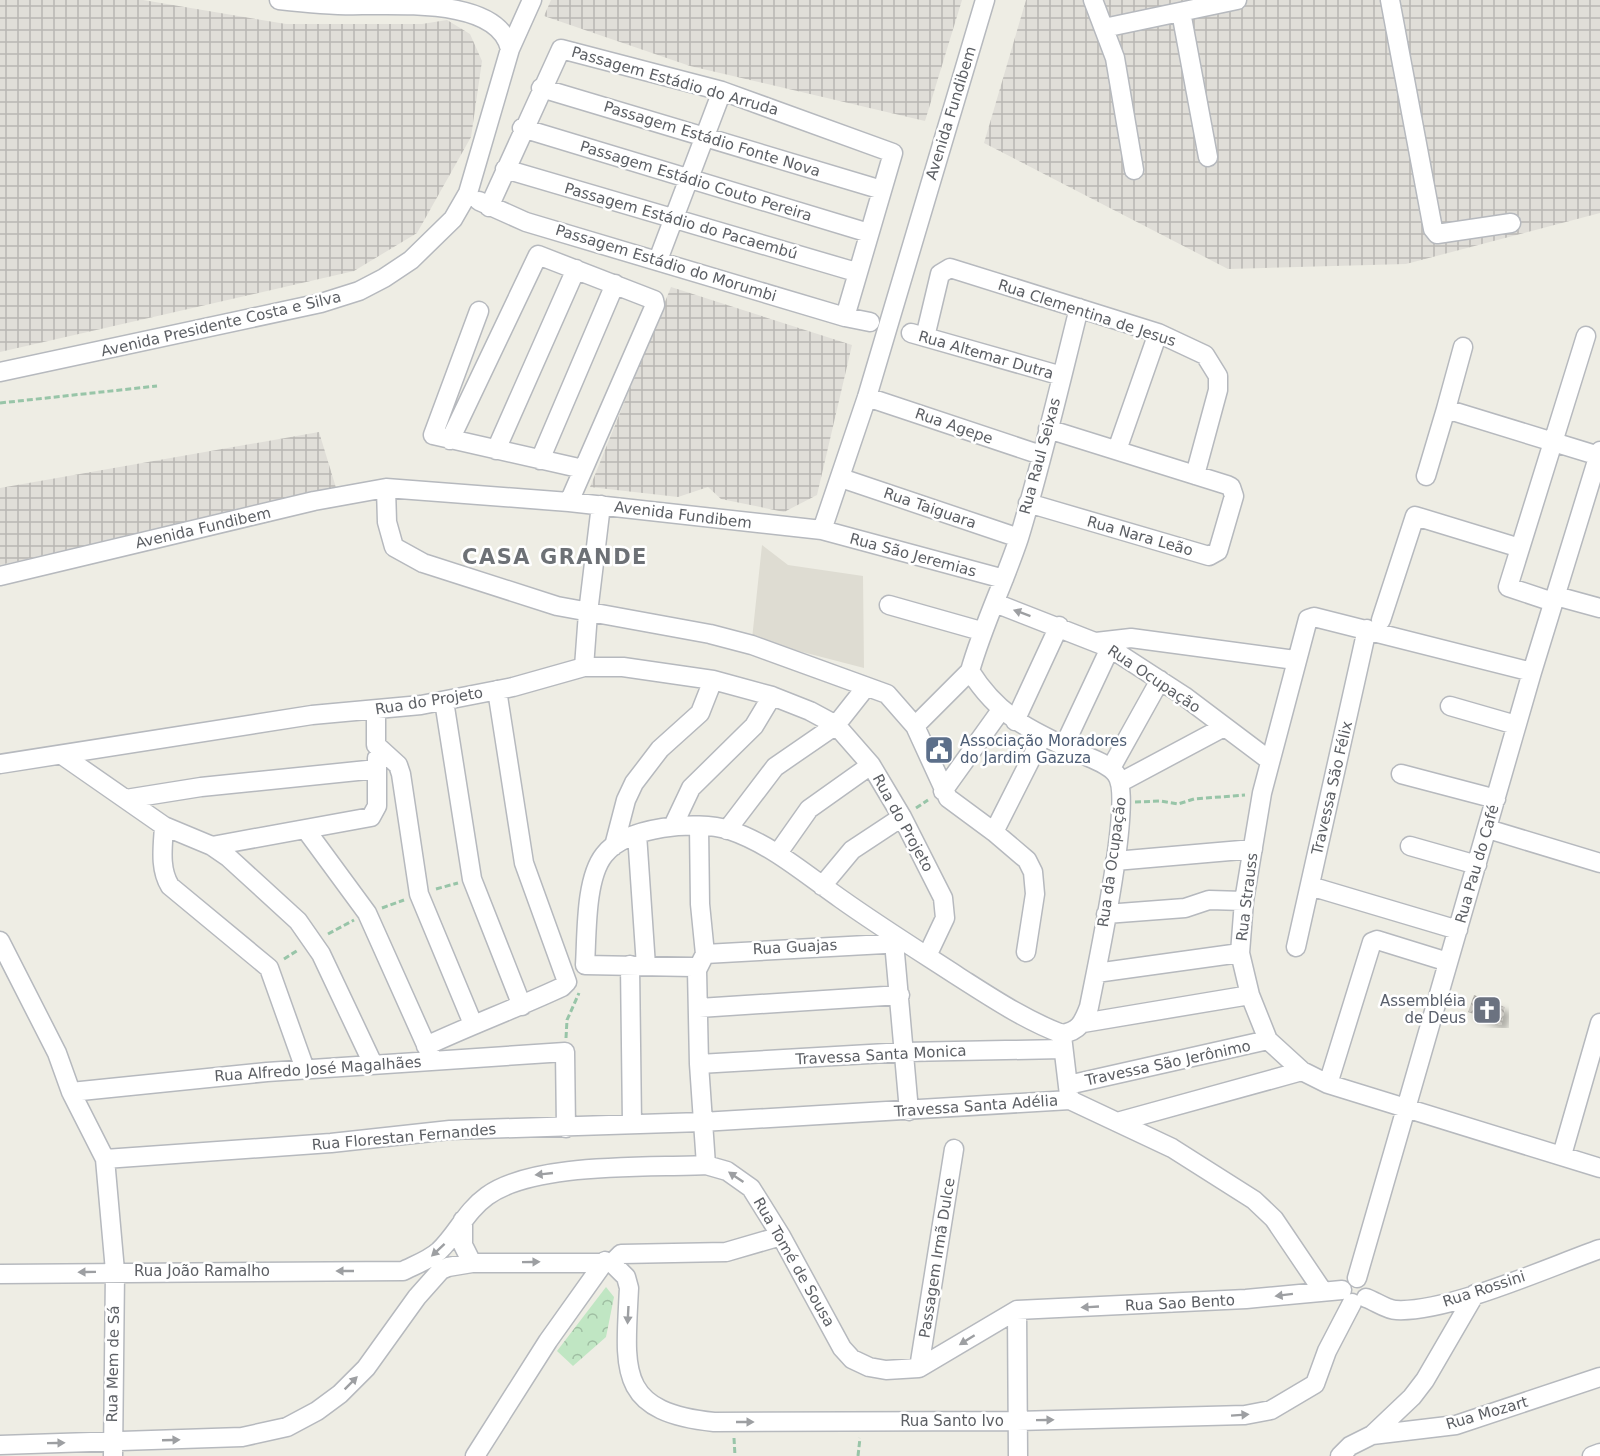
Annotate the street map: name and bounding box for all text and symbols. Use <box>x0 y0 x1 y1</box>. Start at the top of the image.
street label: Passagem Estádio do Arruda <box>569 43 781 119</box>
street label: Avenida Fundibem <box>922 44 980 182</box>
street label: Passagem Estádio Fonte Nova <box>601 97 823 181</box>
street label: Passagem Estádio Couto Pereira <box>578 137 814 225</box>
street label: Passagem Estádio do Pacaembú <box>562 179 800 263</box>
street label: Passagem Estádio do Morumbi <box>553 221 779 305</box>
street label: Rua Clementina de Jesus <box>996 276 1179 350</box>
street label: Avenida Presidente Costa e Silva <box>99 288 343 360</box>
street label: Rua Altemar Dutra <box>916 327 1056 383</box>
street label: Rua Raul Seixas <box>1016 396 1064 516</box>
street label: Rua Agepe <box>913 404 995 448</box>
street label: Rua Taiguara <box>881 484 979 532</box>
street label: Avenida Fundibem <box>613 498 753 532</box>
street label: Avenida Fundibem <box>133 504 273 552</box>
street label: Rua Nara Leão <box>1085 512 1195 560</box>
street label: Rua São Jeremias <box>848 529 978 581</box>
district label: CASA GRANDE <box>462 545 648 569</box>
one-way arrow <box>1013 608 1031 618</box>
street label: Rua Ocupação <box>1104 641 1204 717</box>
street label: Rua do Projeto <box>374 684 484 718</box>
street label: Travessa São Félix <box>1308 719 1356 858</box>
place label: Associação Moradores do Jardim Gazuza <box>960 732 1127 767</box>
public building icon: Associação Moradores do Jardim Gazuza <box>923 734 955 766</box>
street label: Rua do Projeto <box>869 771 937 875</box>
street label: Rua da Ocupação <box>1094 796 1130 928</box>
street label: Rua Pau do Café <box>1451 803 1503 925</box>
street label: Rua Strauss <box>1233 852 1261 942</box>
street label: Rua Guajas <box>752 936 838 958</box>
place label: Assembléia de Deus <box>1380 992 1466 1027</box>
church icon: Assembléia de Deus <box>1471 994 1503 1026</box>
street label: Travessa São Jerônimo <box>1083 1037 1252 1090</box>
street label: Travessa Santa Monica <box>794 1042 967 1069</box>
street label: Rua Alfredo José Magalhães <box>214 1053 422 1085</box>
street label: Travessa Santa Adélia <box>892 1091 1059 1121</box>
street label: Rua Florestan Fernandes <box>311 1120 497 1154</box>
one-way arrow <box>535 1170 554 1179</box>
one-way arrow <box>729 1171 745 1183</box>
street label: Passagem Irmã Dulce <box>915 1177 959 1339</box>
street label: Rua Tomé de Sousa <box>750 1194 838 1330</box>
one-way arrow <box>431 1243 446 1257</box>
one-way arrow <box>521 1258 540 1267</box>
street label: Rua João Ramalho <box>134 1262 270 1280</box>
one-way arrow <box>335 1266 354 1276</box>
one-way arrow <box>77 1267 96 1277</box>
street label: Rua Rossini <box>1441 1267 1527 1311</box>
one-way arrow <box>1275 1290 1294 1300</box>
street label: Rua Sao Bento <box>1125 1291 1235 1315</box>
one-way arrow <box>1080 1302 1099 1311</box>
street label: Rua Mem de Sá <box>103 1305 123 1423</box>
one-way arrow <box>623 1305 632 1324</box>
one-way arrow <box>959 1334 975 1345</box>
one-way arrow <box>343 1376 358 1390</box>
street label: Rua Mozart <box>1444 1393 1530 1433</box>
one-way arrow <box>1231 1410 1250 1420</box>
street label: Rua Santo Ivo <box>900 1412 1004 1430</box>
one-way arrow <box>1036 1415 1055 1425</box>
one-way arrow <box>736 1417 755 1427</box>
one-way arrow <box>161 1435 180 1444</box>
one-way arrow <box>47 1439 66 1448</box>

